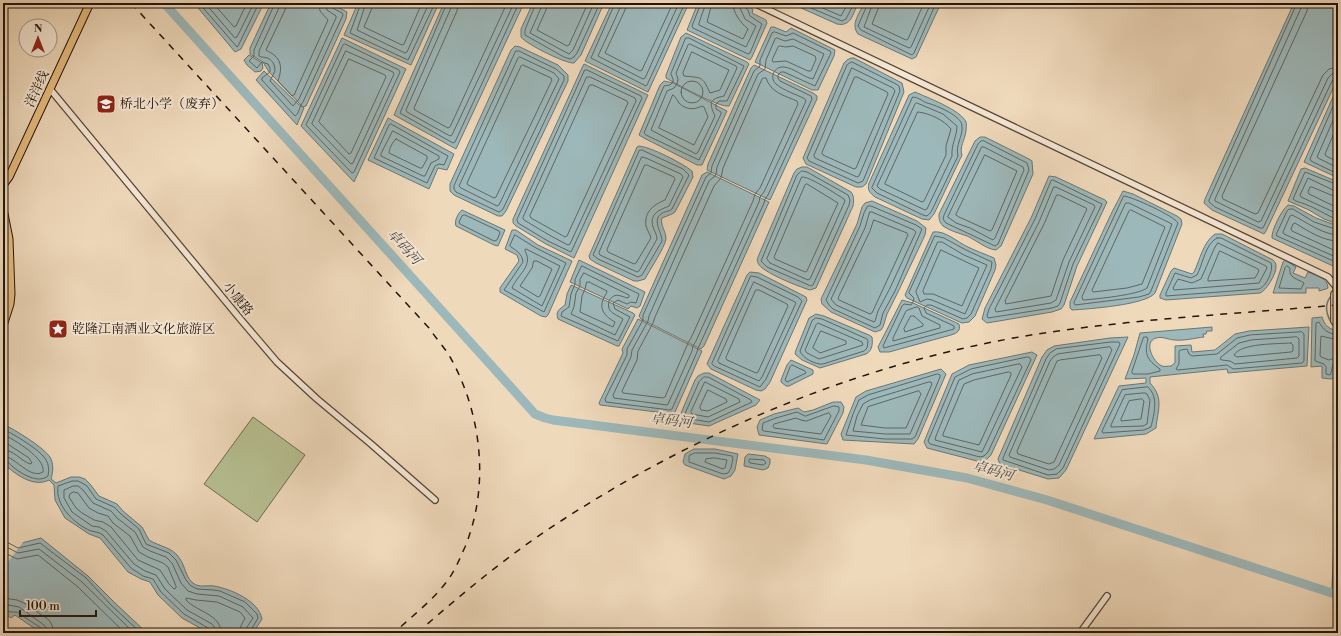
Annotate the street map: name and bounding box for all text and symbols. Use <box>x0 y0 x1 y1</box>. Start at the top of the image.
north arrow <box>18 18 58 58</box>
text: N <box>34 22 43 36</box>
street label: 洋洋线 <box>22 68 52 110</box>
school or university icon: 桥北小学（废弃） <box>95 93 117 115</box>
place label: 桥北小学（废弃） <box>120 96 224 112</box>
water label: 卓码河 <box>383 225 427 271</box>
street label: 小康路 <box>220 279 256 319</box>
place icon: 乾隆江南酒业文化旅游区 <box>47 318 69 340</box>
place label: 乾隆江南酒业文化旅游区 <box>72 321 215 337</box>
water label: 卓码河 <box>649 410 696 433</box>
water label: 卓码河 <box>970 457 1019 486</box>
scale bar <box>20 592 96 618</box>
text: 100 m <box>26 599 60 614</box>

